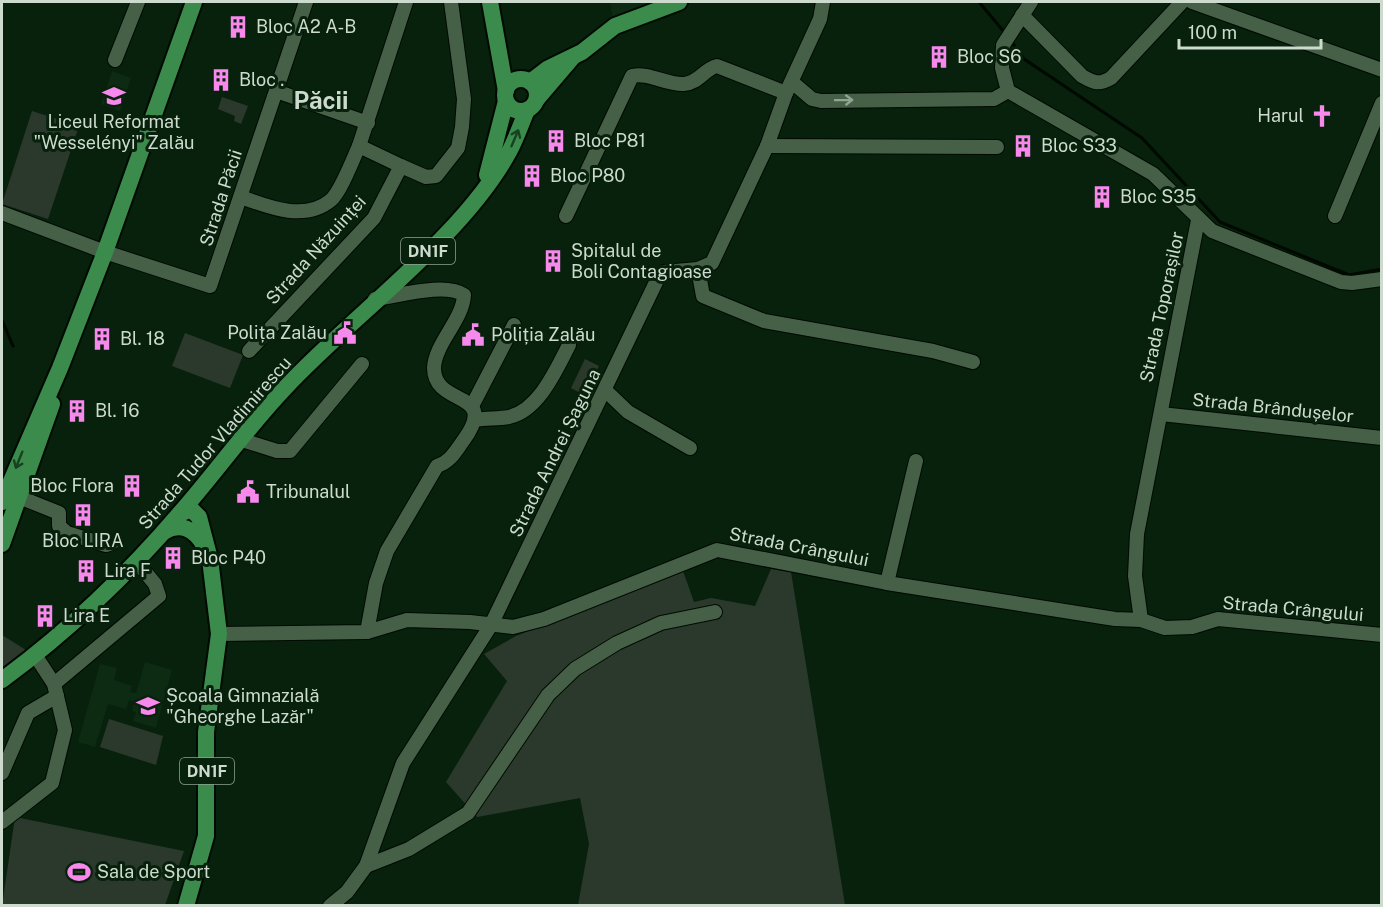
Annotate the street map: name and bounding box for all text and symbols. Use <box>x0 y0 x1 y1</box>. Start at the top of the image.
scale bar <box>1179 12 1322 50</box>
building icon: Bloc A2 A-B <box>225 14 251 40</box>
place label: Bloc A2 A-B <box>256 16 356 37</box>
text: 100 m <box>1188 22 1237 43</box>
building icon: Bloc S6 <box>926 44 952 70</box>
place label: Bloc S6 <box>957 46 1022 67</box>
building icon: Bloc . <box>208 67 234 93</box>
place label: Bloc . <box>239 69 284 90</box>
school or university icon: Liceul Reformat "Wesselényi" Zalău <box>101 83 127 109</box>
district label: Păcii <box>294 86 348 114</box>
one-way arrow <box>833 95 853 106</box>
church icon: Harul <box>1309 103 1335 129</box>
place label: Harul <box>1257 105 1304 126</box>
place label: Liceul Reformat "Wesselényi" Zalău <box>33 111 195 153</box>
building icon: Bloc P81 <box>543 128 569 154</box>
one-way arrow <box>510 129 521 148</box>
place label: Bloc P81 <box>574 130 646 151</box>
building icon: Bloc S33 <box>1010 133 1036 159</box>
place label: Bloc S33 <box>1041 135 1117 156</box>
street label: Strada Păcii <box>195 147 246 249</box>
building icon: Bloc P80 <box>519 163 545 189</box>
place label: Bloc P80 <box>550 165 625 186</box>
building icon: Bloc S35 <box>1089 184 1115 210</box>
place label: Bloc S35 <box>1120 186 1196 207</box>
street label: Strada Năzuinței <box>261 191 370 308</box>
street label: Strada Toporașilor <box>1135 230 1188 384</box>
road number: DN1F <box>401 238 455 264</box>
place label: Spitalul de Boli Contagioase <box>571 240 712 282</box>
building icon: Spitalul de Boli Contagioase <box>540 248 566 274</box>
public building icon: Polița Zalău <box>332 320 358 346</box>
place label: Polița Zalău <box>227 322 327 343</box>
public building icon: Poliția Zalău <box>460 322 486 348</box>
place label: Poliția Zalău <box>491 324 595 345</box>
building icon: Bl. 18 <box>89 326 115 352</box>
place label: Bl. 18 <box>120 328 165 349</box>
street label: Strada Tudor Vladimirescu <box>134 352 295 533</box>
street label: Strada Andrei Șaguna <box>505 365 604 540</box>
street label: Strada Brândușelor <box>1191 389 1355 426</box>
building icon: Bl. 16 <box>64 398 90 424</box>
place label: Bl. 16 <box>95 400 139 421</box>
one-way arrow <box>13 450 24 469</box>
building icon: Bloc Flora <box>119 473 145 499</box>
place label: Bloc Flora <box>30 475 114 496</box>
public building icon: Tribunalul <box>235 479 261 505</box>
place label: Tribunalul <box>266 481 350 502</box>
building icon: Bloc LIRA <box>70 502 96 528</box>
street label: Strada Crângului <box>728 523 871 570</box>
place label: Bloc LIRA <box>42 530 124 551</box>
building icon: Bloc P40 <box>160 545 186 571</box>
place label: Bloc P40 <box>191 547 266 568</box>
building icon: Lira F <box>73 558 99 584</box>
place label: Lira F <box>104 560 151 581</box>
street label: Strada Crângului <box>1222 592 1364 625</box>
building icon: Lira E <box>32 603 58 629</box>
place label: Lira E <box>63 605 110 626</box>
place label: Școala Gimnazială "Gheorghe Lazăr" <box>166 685 319 727</box>
school or university icon: Școala Gimnazială "Gheorghe Lazăr" <box>135 693 161 719</box>
road number: DN1F <box>180 758 234 784</box>
sports icon: Sala de Sport <box>66 859 92 885</box>
place label: Sala de Sport <box>97 861 210 882</box>

